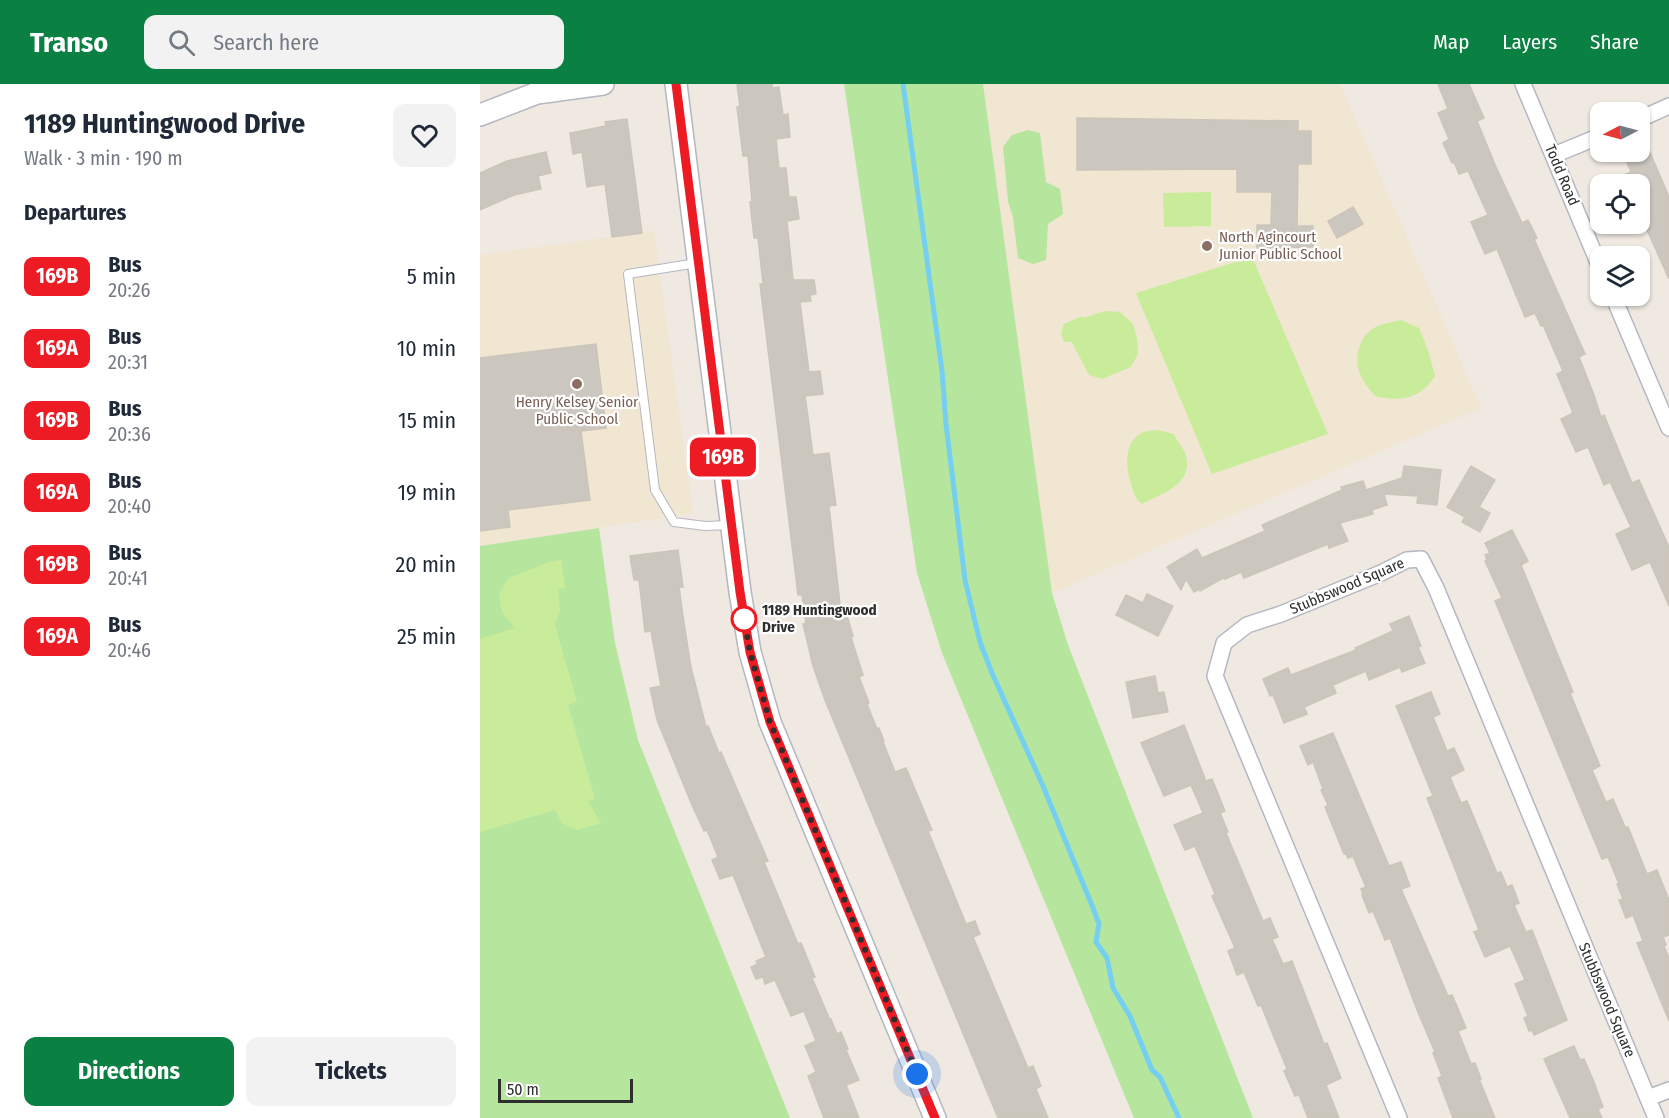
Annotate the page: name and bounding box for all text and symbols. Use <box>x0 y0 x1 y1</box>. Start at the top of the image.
search box <box>144 15 564 69</box>
text: Transo <box>30 26 108 59</box>
icon: search <box>165 26 198 59</box>
text: Search here <box>213 29 319 56</box>
text: Map <box>1433 29 1469 55</box>
text: Layers <box>1502 29 1557 55</box>
text: Share <box>1590 29 1639 55</box>
north arrow <box>1590 102 1650 162</box>
map controls <box>1590 102 1650 306</box>
button: heart <box>393 104 456 167</box>
text: 1189 Huntingwood Drive <box>24 107 305 140</box>
street label: Todd Road <box>1541 142 1583 208</box>
text: Walk · 3 min · 190 m <box>24 146 183 170</box>
button: locate <box>1590 174 1650 234</box>
text: Departures <box>24 199 126 226</box>
place label: North Agincourt Junior Public School <box>1219 228 1342 263</box>
marker: North Agincourt Junior Public School <box>1200 239 1214 253</box>
button: layers <box>1590 246 1650 306</box>
text: Bus <box>108 251 142 278</box>
text: 169B <box>36 263 78 289</box>
text: 5 min <box>407 263 456 290</box>
text: 20:26 <box>108 278 150 302</box>
text: Bus <box>108 323 141 350</box>
text: 169A <box>36 335 78 361</box>
text: 10 min <box>397 335 456 362</box>
text: 20:31 <box>108 350 148 374</box>
marker: Henry Kelsey Senior Public School <box>570 377 584 391</box>
place label: Henry Kelsey Senior Public School <box>516 393 639 428</box>
text: Bus <box>108 395 142 422</box>
text: 169B <box>36 407 78 433</box>
text: 15 min <box>398 407 456 434</box>
text: 20:36 <box>108 422 151 446</box>
line badge: 169B <box>681 438 765 476</box>
text: 169B <box>702 444 744 470</box>
text: Bus <box>108 467 141 494</box>
text: 169A <box>36 479 78 505</box>
text: 19 min <box>398 479 456 506</box>
text: 20:40 <box>108 494 151 518</box>
text: Bus <box>108 539 142 566</box>
text: 169B <box>36 551 78 577</box>
text: 20 min <box>396 551 456 578</box>
street label: Stubbswood Square <box>1287 554 1407 618</box>
text: 20:41 <box>108 566 148 590</box>
place label: 1189 Huntingwood Drive <box>762 601 877 636</box>
marker: 1189 Huntingwood Drive <box>731 606 757 632</box>
text: Bus <box>108 611 141 638</box>
text: 169A <box>36 623 78 649</box>
text: 25 min <box>397 623 456 650</box>
text: 20:46 <box>108 638 151 662</box>
street label: Stubbswood Square <box>1575 940 1639 1060</box>
button: Directions <box>24 1037 234 1106</box>
button: Tickets <box>246 1037 456 1106</box>
your location <box>902 1059 932 1089</box>
scale bar <box>498 1076 633 1104</box>
text: 50 m <box>507 1080 539 1099</box>

